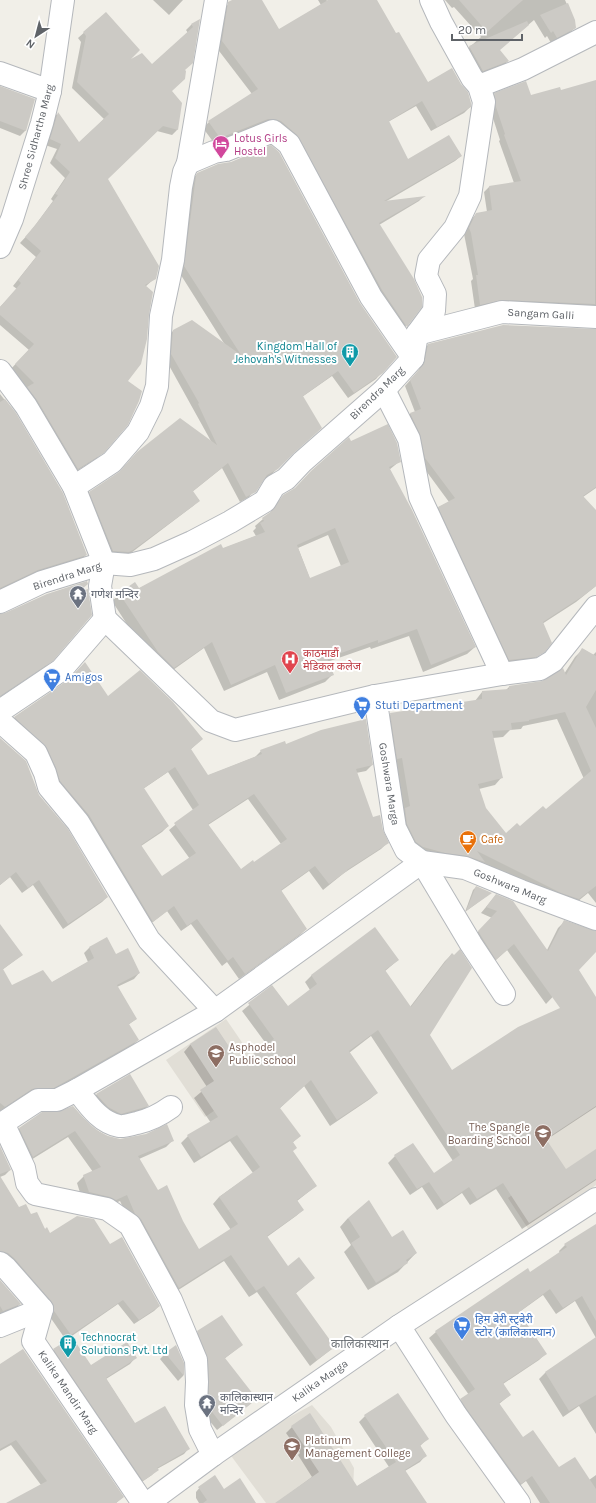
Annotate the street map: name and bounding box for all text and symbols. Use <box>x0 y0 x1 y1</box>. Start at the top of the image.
north arrow <box>16 16 56 56</box>
scale bar <box>452 16 522 42</box>
text: 20 m <box>458 23 486 37</box>
text: N <box>23 36 37 51</box>
street label: Shree Sidhartha Marg <box>16 82 57 191</box>
place label: Lotus Girls Hostel <box>234 132 288 158</box>
hotel icon: Lotus Girls Hostel <box>211 134 231 159</box>
street label: Sangam Galli <box>507 306 575 322</box>
place label: Kingdom Hall of Jehovah's Witnesses <box>234 340 337 366</box>
building icon: Kingdom Hall of Jehovah's Witnesses <box>340 342 360 367</box>
street label: Birendra Marg <box>347 363 408 422</box>
street label: Birendra Marg <box>31 559 103 593</box>
temple icon: गणेश मन्दिर <box>68 584 88 609</box>
place label: गणेश मन्दिर <box>91 588 139 601</box>
place label: काठमाडौं मेडिकल कलेज <box>303 647 362 673</box>
hospital icon: काठमाडौं मेडिकल कलेज <box>280 649 300 674</box>
supermarket icon: Amigos <box>42 667 62 692</box>
place label: Amigos <box>65 671 103 684</box>
supermarket icon: Stuti Department <box>352 695 372 720</box>
place label: Stuti Department <box>375 699 463 712</box>
street label: Goshwara Marga <box>376 742 402 826</box>
cafe icon: Cafe <box>458 829 478 854</box>
place label: Cafe <box>481 833 504 846</box>
street label: Goshwara Marg <box>472 865 549 907</box>
place label: Asphodel Public school <box>229 1041 296 1067</box>
school or university icon: Asphodel Public school <box>206 1043 226 1068</box>
place label: The Spangle Boarding School <box>448 1121 530 1147</box>
school or university icon: The Spangle Boarding School <box>533 1123 553 1148</box>
place label: हिम बेरी स्ट्रबेरी स्टोर (कालिकास्थान) <box>475 1313 556 1339</box>
supermarket icon: हिम बेरी स्ट्रबेरी स्टोर (कालिकास्थान) <box>452 1315 472 1340</box>
place label: Technocrat Solutions Pvt. Ltd <box>81 1331 168 1357</box>
building icon: Technocrat Solutions Pvt. Ltd <box>58 1333 78 1358</box>
district label: कालिकास्थान <box>331 1336 389 1351</box>
street label: Kalika Mandir Marg <box>35 1348 101 1437</box>
street label: Kalika Marga <box>289 1357 351 1405</box>
place label: कालिकास्थान मन्दिर <box>220 1391 274 1417</box>
temple icon: कालिकास्थान मन्दिर <box>197 1393 217 1418</box>
place label: Platinum Management College <box>305 1434 411 1460</box>
school or university icon: Platinum Management College <box>282 1436 302 1461</box>

